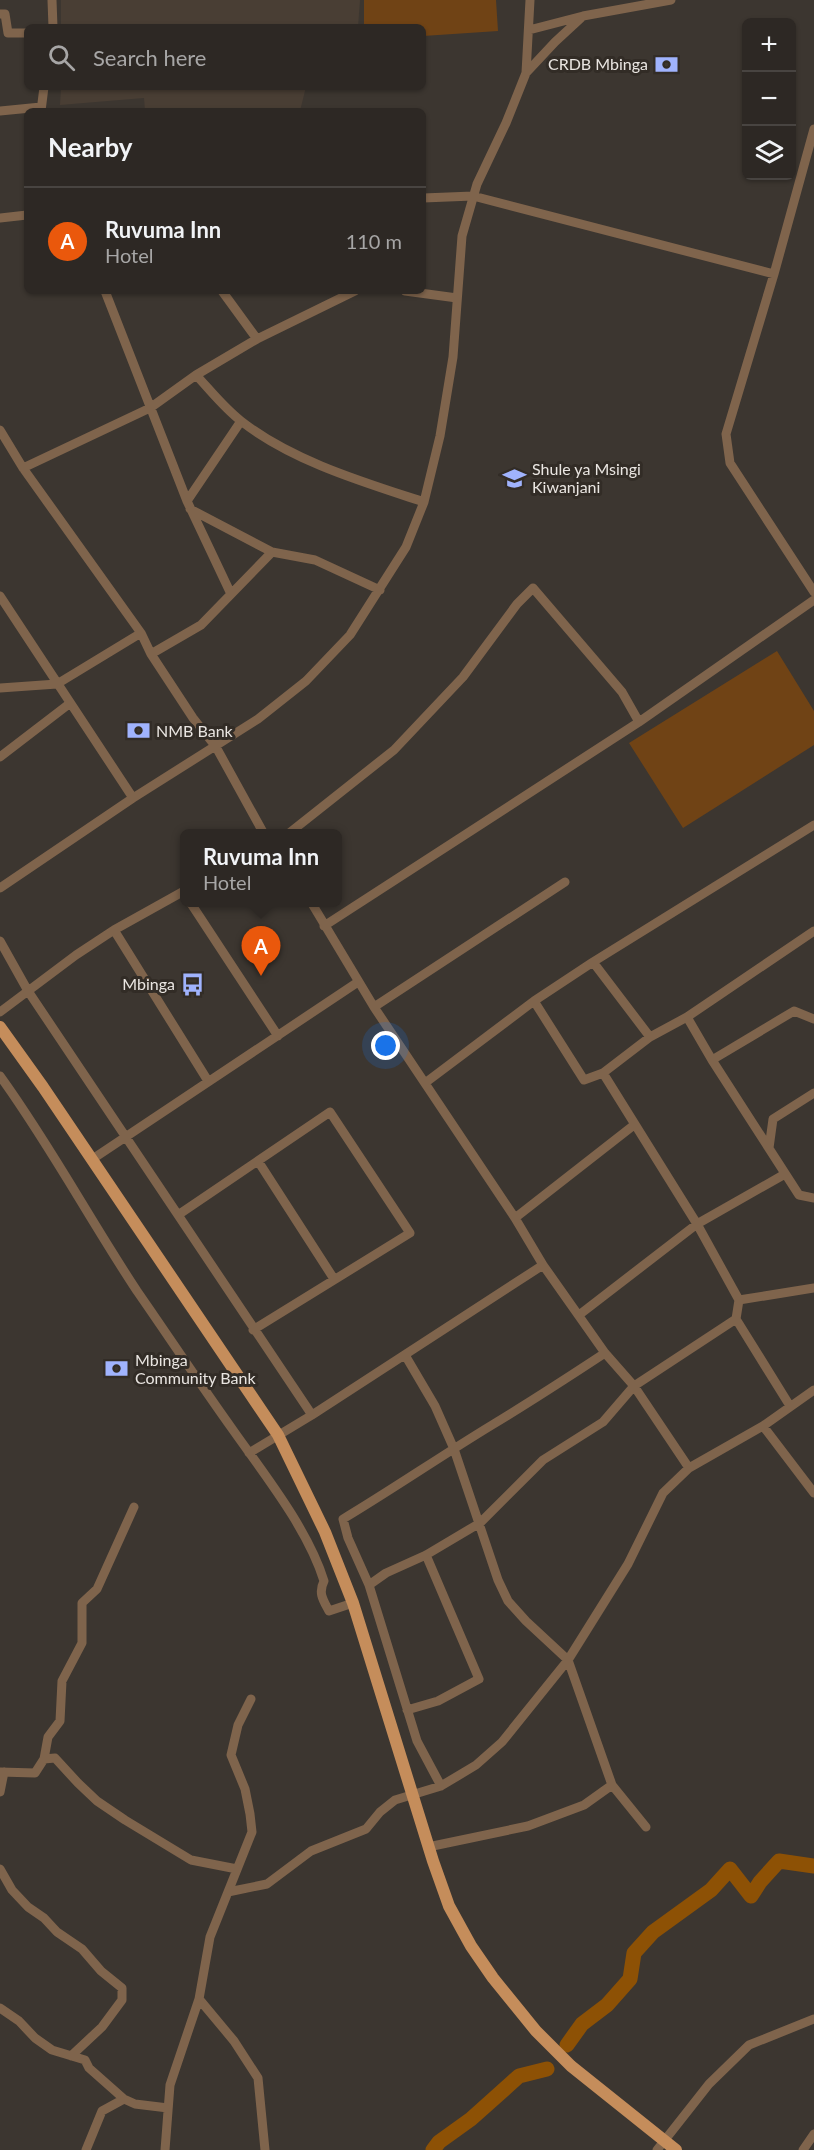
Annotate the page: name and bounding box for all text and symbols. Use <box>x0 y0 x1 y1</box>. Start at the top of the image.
map controls <box>742 18 796 180</box>
button: + <box>742 18 796 72</box>
search box <box>24 24 426 90</box>
icon: search <box>45 41 78 74</box>
text: Search here <box>93 44 206 71</box>
bank icon: CRDB Mbinga <box>653 51 679 77</box>
place label: CRDB Mbinga <box>548 54 648 73</box>
button: − <box>742 72 796 126</box>
button: layers <box>742 126 796 180</box>
text: Nearby <box>48 131 133 163</box>
text: Ruvuma Inn <box>105 216 221 243</box>
text: A <box>61 229 74 253</box>
text: 110 m <box>346 229 402 253</box>
text: Hotel <box>105 243 154 267</box>
place label: Shule ya Msingi Kiwanjani <box>532 459 641 496</box>
school or university icon: Shule ya Msingi Kiwanjani <box>501 465 527 491</box>
bank icon: NMB Bank <box>125 718 151 744</box>
place label: NMB Bank <box>156 721 234 740</box>
popup <box>180 829 342 907</box>
text: Ruvuma Inn <box>203 843 319 870</box>
text: Hotel <box>203 870 251 894</box>
pin: A <box>242 926 280 976</box>
bus stop icon: Mbinga <box>180 971 206 997</box>
place label: Mbinga <box>122 974 175 993</box>
your location <box>371 1031 400 1060</box>
place label: Mbinga Community Bank <box>135 1350 256 1387</box>
bank icon: Mbinga Community Bank <box>104 1356 130 1382</box>

